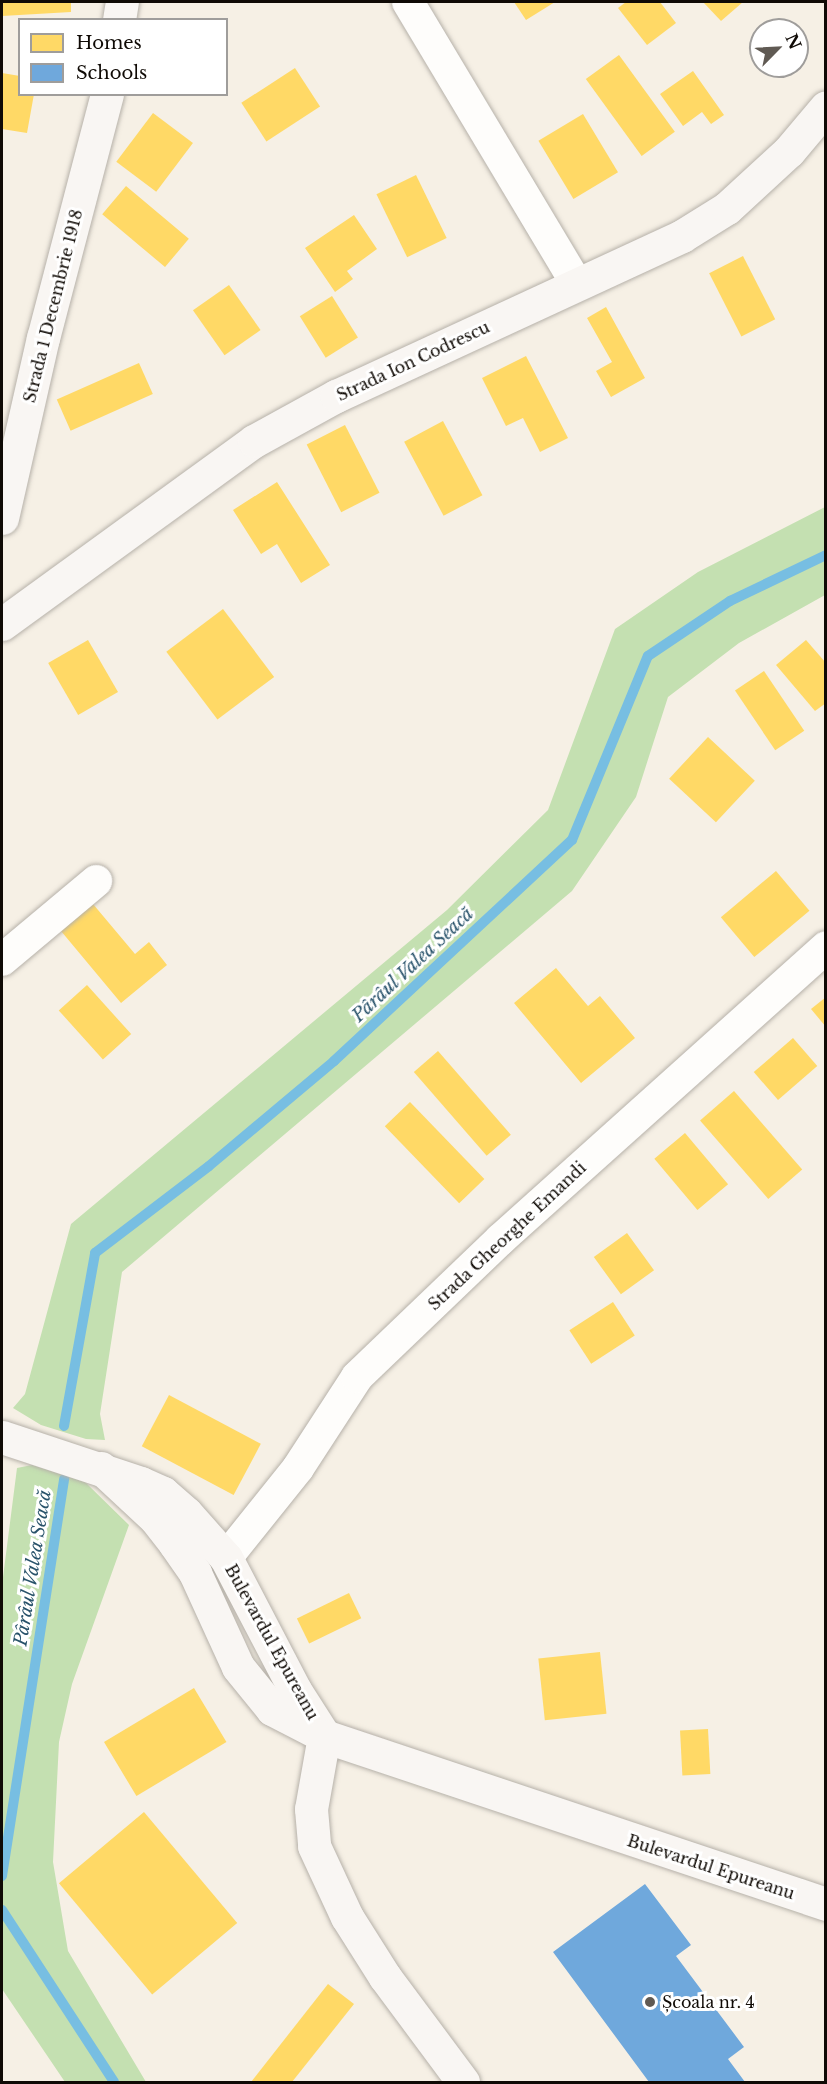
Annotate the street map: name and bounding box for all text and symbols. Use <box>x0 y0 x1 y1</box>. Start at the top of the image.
legend <box>18 18 228 96</box>
north arrow <box>749 18 809 78</box>
text: N <box>781 31 806 52</box>
text: Homes <box>76 32 142 54</box>
text: Schools <box>76 62 147 84</box>
street label: Strada 1 Decembrie 1918 <box>20 207 86 405</box>
street label: Strada Ion Codrescu <box>333 317 493 405</box>
water label: Pârâul Valea Seacă <box>347 903 479 1027</box>
street label: Strada Gheorghe Emandi <box>424 1158 590 1314</box>
water label: Pârâul Valea Seacă <box>10 1488 56 1648</box>
street label: Bulevardul Epureanu <box>221 1561 323 1723</box>
street label: Bulevardul Epureanu <box>625 1831 797 1903</box>
place label: Școala nr. 4 <box>662 1992 755 2012</box>
marker: Școala nr. 4 <box>643 1995 657 2009</box>

